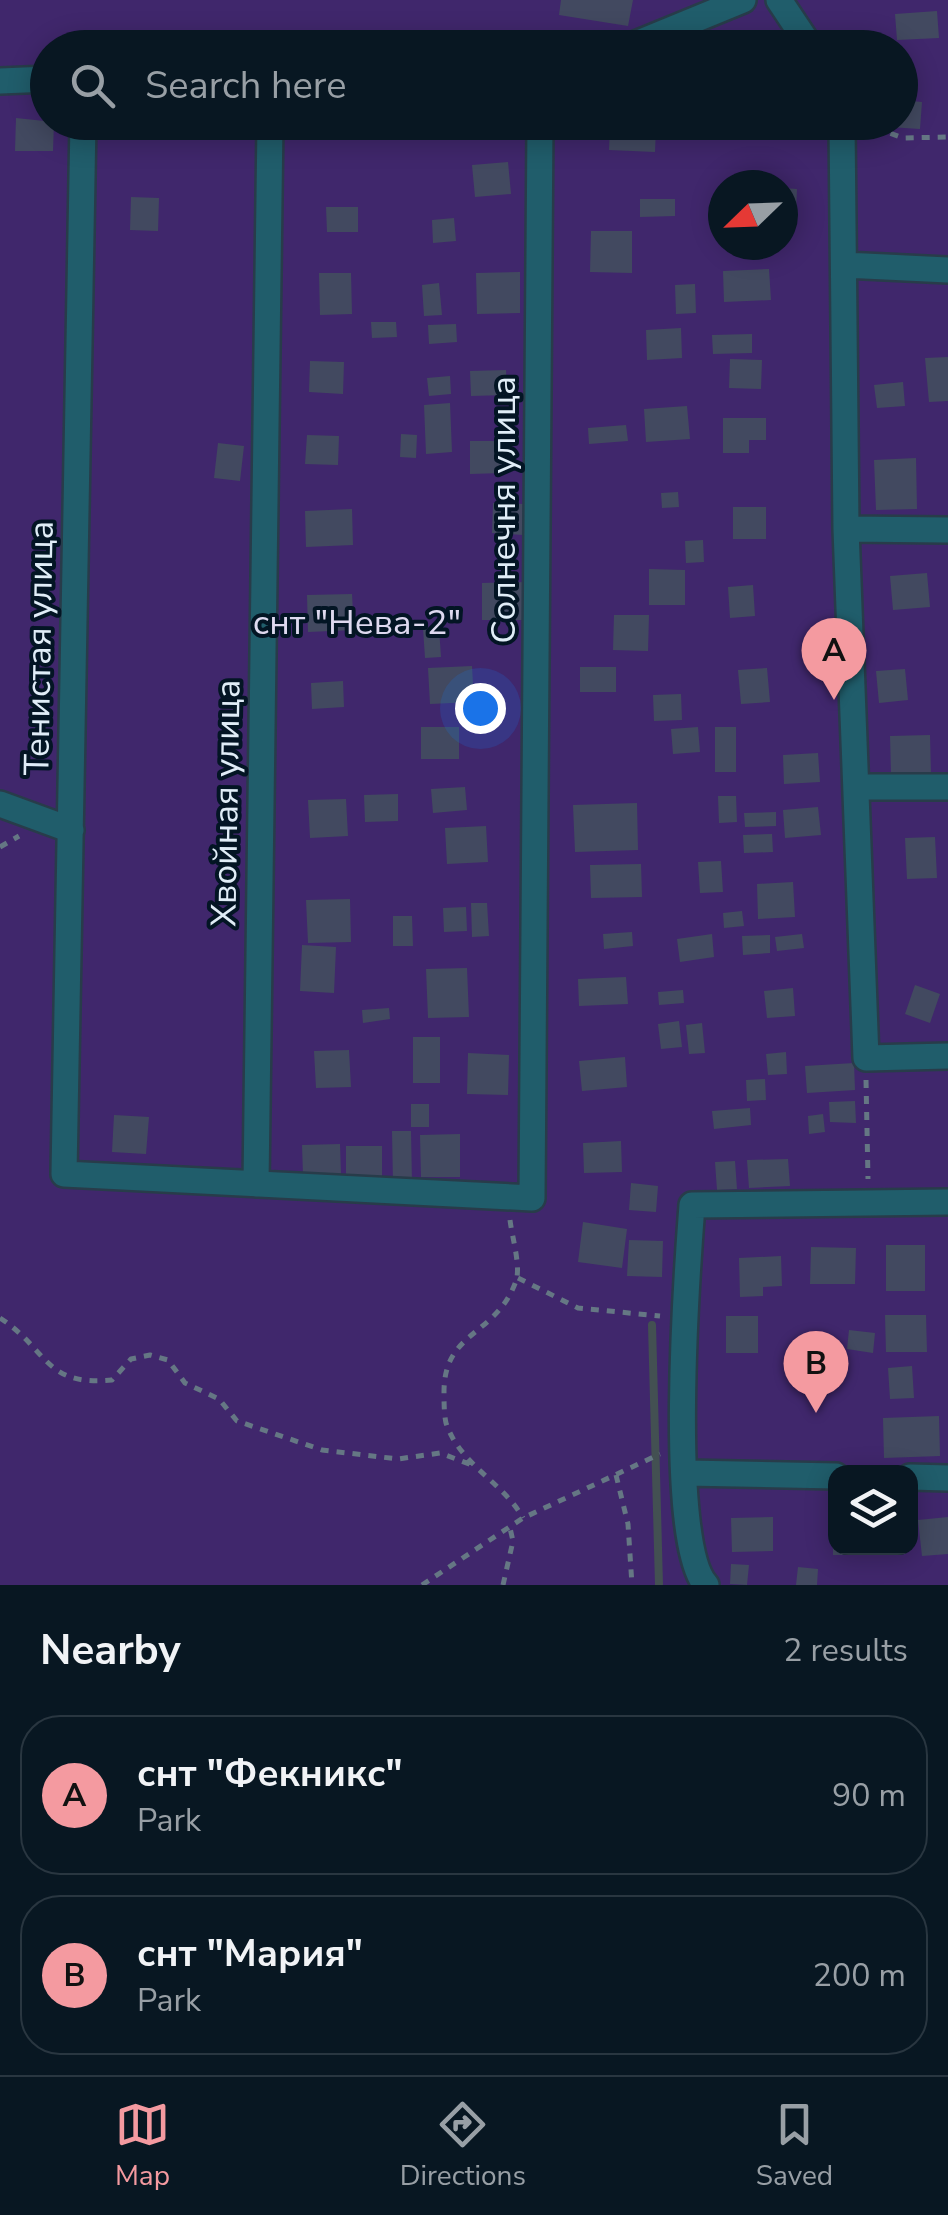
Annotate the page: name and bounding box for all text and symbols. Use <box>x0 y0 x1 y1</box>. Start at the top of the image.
search box <box>30 30 918 140</box>
icon: search <box>65 58 120 113</box>
text: Search here <box>145 60 346 111</box>
north arrow <box>708 170 798 260</box>
street label: Солнечня улица <box>480 376 527 644</box>
street label: Тенистая улица <box>13 520 65 776</box>
park label: снт "Нева-2" <box>253 599 461 646</box>
pin: A <box>802 618 866 700</box>
street label: Хвойная улица <box>200 679 252 927</box>
your location <box>455 683 506 734</box>
pin: B <box>784 1330 848 1413</box>
map controls <box>828 1465 918 1555</box>
button: layers <box>828 1465 918 1555</box>
text: Nearby <box>40 1622 181 1679</box>
text: 2 results <box>783 1629 908 1672</box>
text: снт "Фекникс" <box>137 1748 403 1799</box>
text: A <box>63 1774 86 1817</box>
text: 90 m <box>832 1774 906 1817</box>
text: Park <box>137 1799 201 1842</box>
text: снт "Мария" <box>137 1928 363 1979</box>
text: B <box>63 1954 86 1997</box>
text: 200 m <box>813 1954 906 1997</box>
text: Park <box>137 1979 201 2022</box>
tab: Map <box>115 2097 170 2195</box>
tab: Directions <box>400 2097 526 2195</box>
tab: Saved <box>756 2097 833 2195</box>

